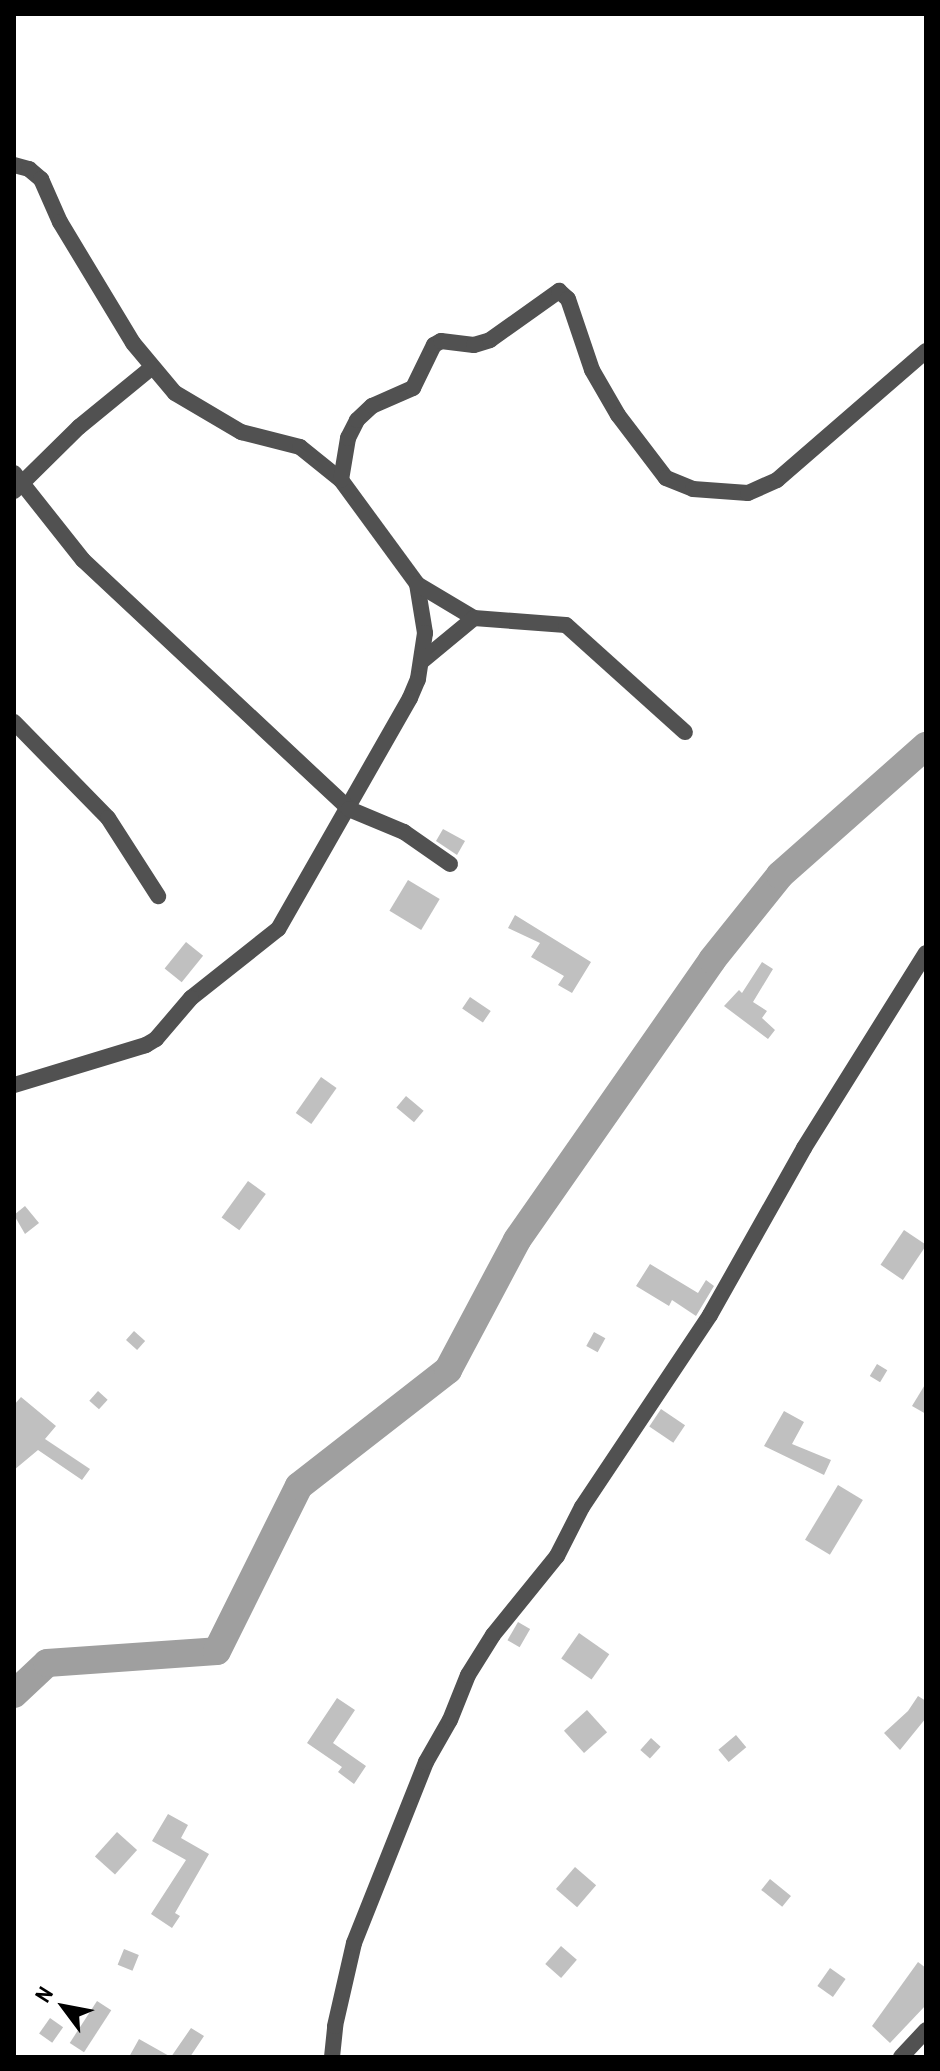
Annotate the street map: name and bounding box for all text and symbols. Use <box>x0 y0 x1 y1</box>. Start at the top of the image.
north arrow <box>24 1967 104 2047</box>
text: N <box>27 1981 60 2008</box>

